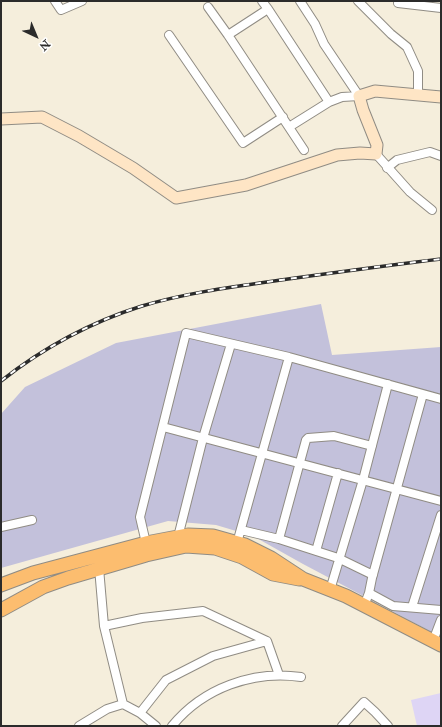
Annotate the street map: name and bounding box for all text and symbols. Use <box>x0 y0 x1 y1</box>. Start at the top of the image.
north arrow <box>16 16 56 56</box>
text: N <box>37 37 53 53</box>

